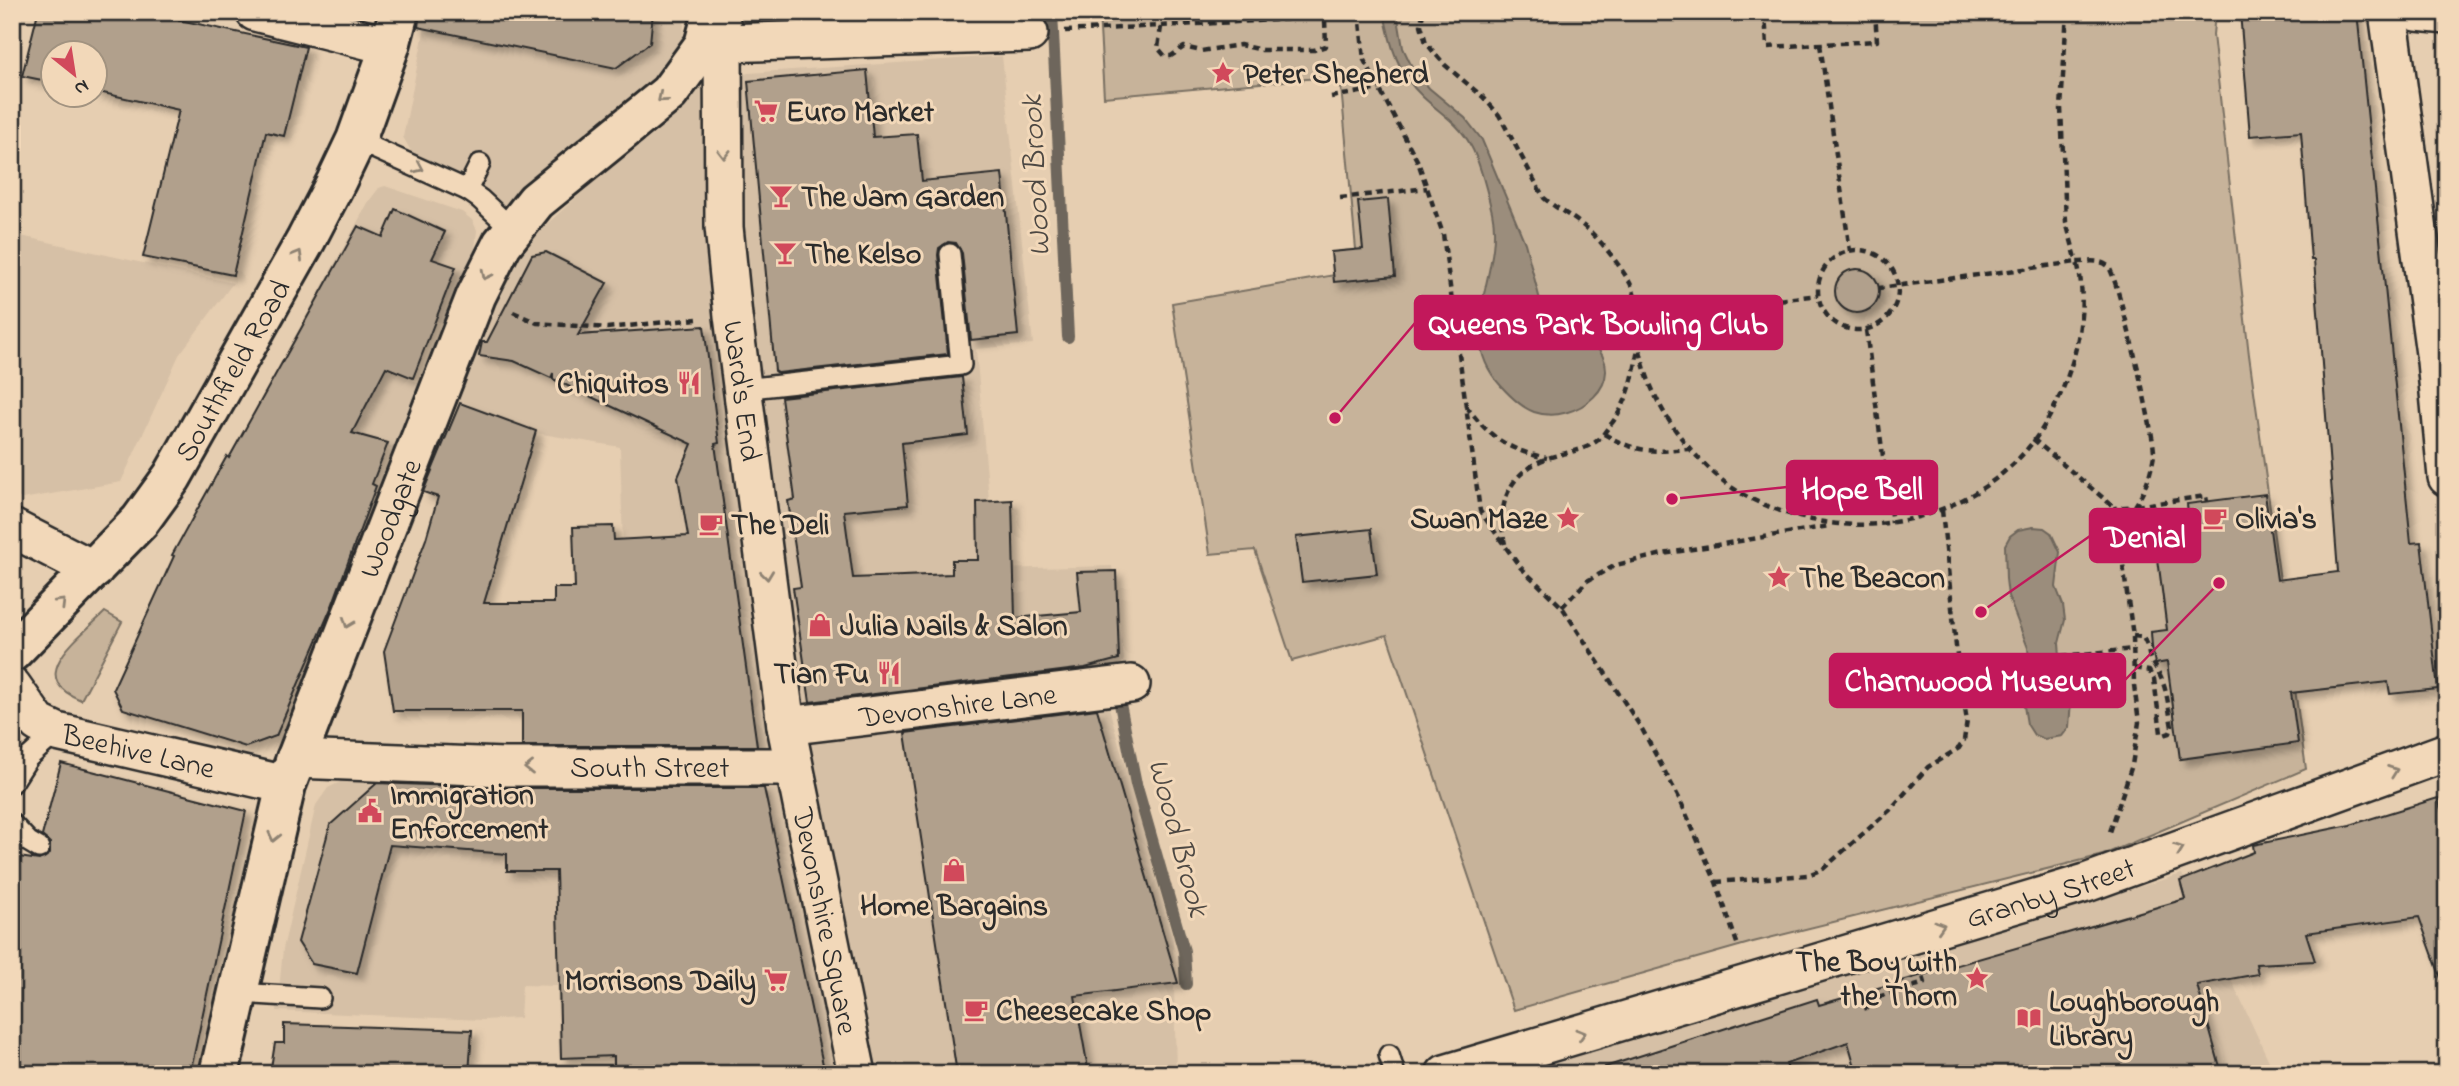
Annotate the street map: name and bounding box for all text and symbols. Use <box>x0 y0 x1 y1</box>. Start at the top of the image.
north arrow <box>38 38 108 108</box>
place label: Peter Shepherd <box>1243 54 1429 98</box>
place icon: Peter Shepherd <box>1209 59 1237 87</box>
text: N <box>69 72 94 102</box>
one-way arrow <box>657 90 670 103</box>
place label: Euro Market <box>786 92 935 136</box>
water label: Wood Brook <box>1010 92 1065 258</box>
supermarket icon: Euro Market <box>752 97 780 125</box>
one-way arrow <box>716 149 732 160</box>
one-way arrow <box>411 160 424 174</box>
place label: The Jam Garden <box>801 177 1005 221</box>
bar icon: The Jam Garden <box>767 182 795 210</box>
place label: The Kelso <box>805 234 921 278</box>
bar icon: The Kelso <box>771 239 799 267</box>
one-way arrow <box>289 250 302 263</box>
one-way arrow <box>481 268 495 280</box>
street label: Southfield Road <box>166 272 304 471</box>
callout: Queens Park Bowling Club <box>1415 296 1782 349</box>
text: Queens Park Bowling Club <box>1428 303 1768 351</box>
street label: Ward's End <box>709 318 771 464</box>
place label: Chiquitos <box>557 364 669 408</box>
restaurant icon: Chiquitos <box>675 369 703 397</box>
street label: Woodgate <box>349 453 436 585</box>
callout: Hope Bell <box>1787 461 1937 514</box>
text: Hope Bell <box>1801 468 1923 515</box>
place label: Swan Maze <box>1410 499 1550 543</box>
place label: Olivia's <box>2235 499 2317 543</box>
place icon: Swan Maze <box>1554 504 1582 532</box>
cafe icon: Olivia's <box>2201 504 2229 532</box>
place label: The Deli <box>731 505 829 549</box>
callout: Denial <box>2090 509 2200 562</box>
cafe icon: The Deli <box>697 510 725 538</box>
text: Denial <box>2102 516 2186 563</box>
place label: The Beacon <box>1799 558 1945 602</box>
place icon: The Beacon <box>1765 563 1793 591</box>
one-way arrow <box>759 569 774 581</box>
one-way arrow <box>52 599 65 612</box>
place label: Julia Nails & Salon <box>840 606 1068 650</box>
shop icon: Julia Nails & Salon <box>806 611 834 639</box>
one-way arrow <box>342 616 356 628</box>
place label: Tian Fu <box>774 654 869 698</box>
callout: Charnwood Museum <box>1830 654 2125 707</box>
restaurant icon: Tian Fu <box>875 659 903 687</box>
text: Charnwood Museum <box>1845 660 2112 707</box>
street label: Devonshire Lane <box>856 674 1060 742</box>
street label: Beehive Lane <box>56 715 219 793</box>
street label: South Street <box>570 748 730 792</box>
water label: Wood Brook <box>1133 754 1221 924</box>
one-way arrow <box>523 760 534 776</box>
one-way arrow <box>2387 765 2399 779</box>
place label: Immigration Enforcement <box>390 775 549 853</box>
public building icon: Immigration Enforcement <box>356 797 384 825</box>
street label: Devonshire Square <box>778 803 868 1039</box>
one-way arrow <box>267 831 282 843</box>
one-way arrow <box>2173 843 2185 857</box>
street label: Granby Street <box>1961 848 2142 942</box>
shop icon: Home Bargains <box>940 856 968 884</box>
place label: Home Bargains <box>860 886 1048 931</box>
one-way arrow <box>1933 920 1945 935</box>
place label: The Boy with the Thorn <box>1795 942 1957 1020</box>
place label: Morrisons Daily <box>564 961 756 1005</box>
place icon: The Boy with the Thorn <box>1963 964 1991 992</box>
supermarket icon: Morrisons Daily <box>762 966 790 994</box>
place label: Loughborough Library <box>2049 982 2219 1060</box>
place label: Cheesecake Shop <box>996 991 1211 1035</box>
cafe icon: Cheesecake Shop <box>962 996 990 1024</box>
library icon: Loughborough Library <box>2015 1004 2043 1032</box>
one-way arrow <box>1575 1027 1587 1042</box>

